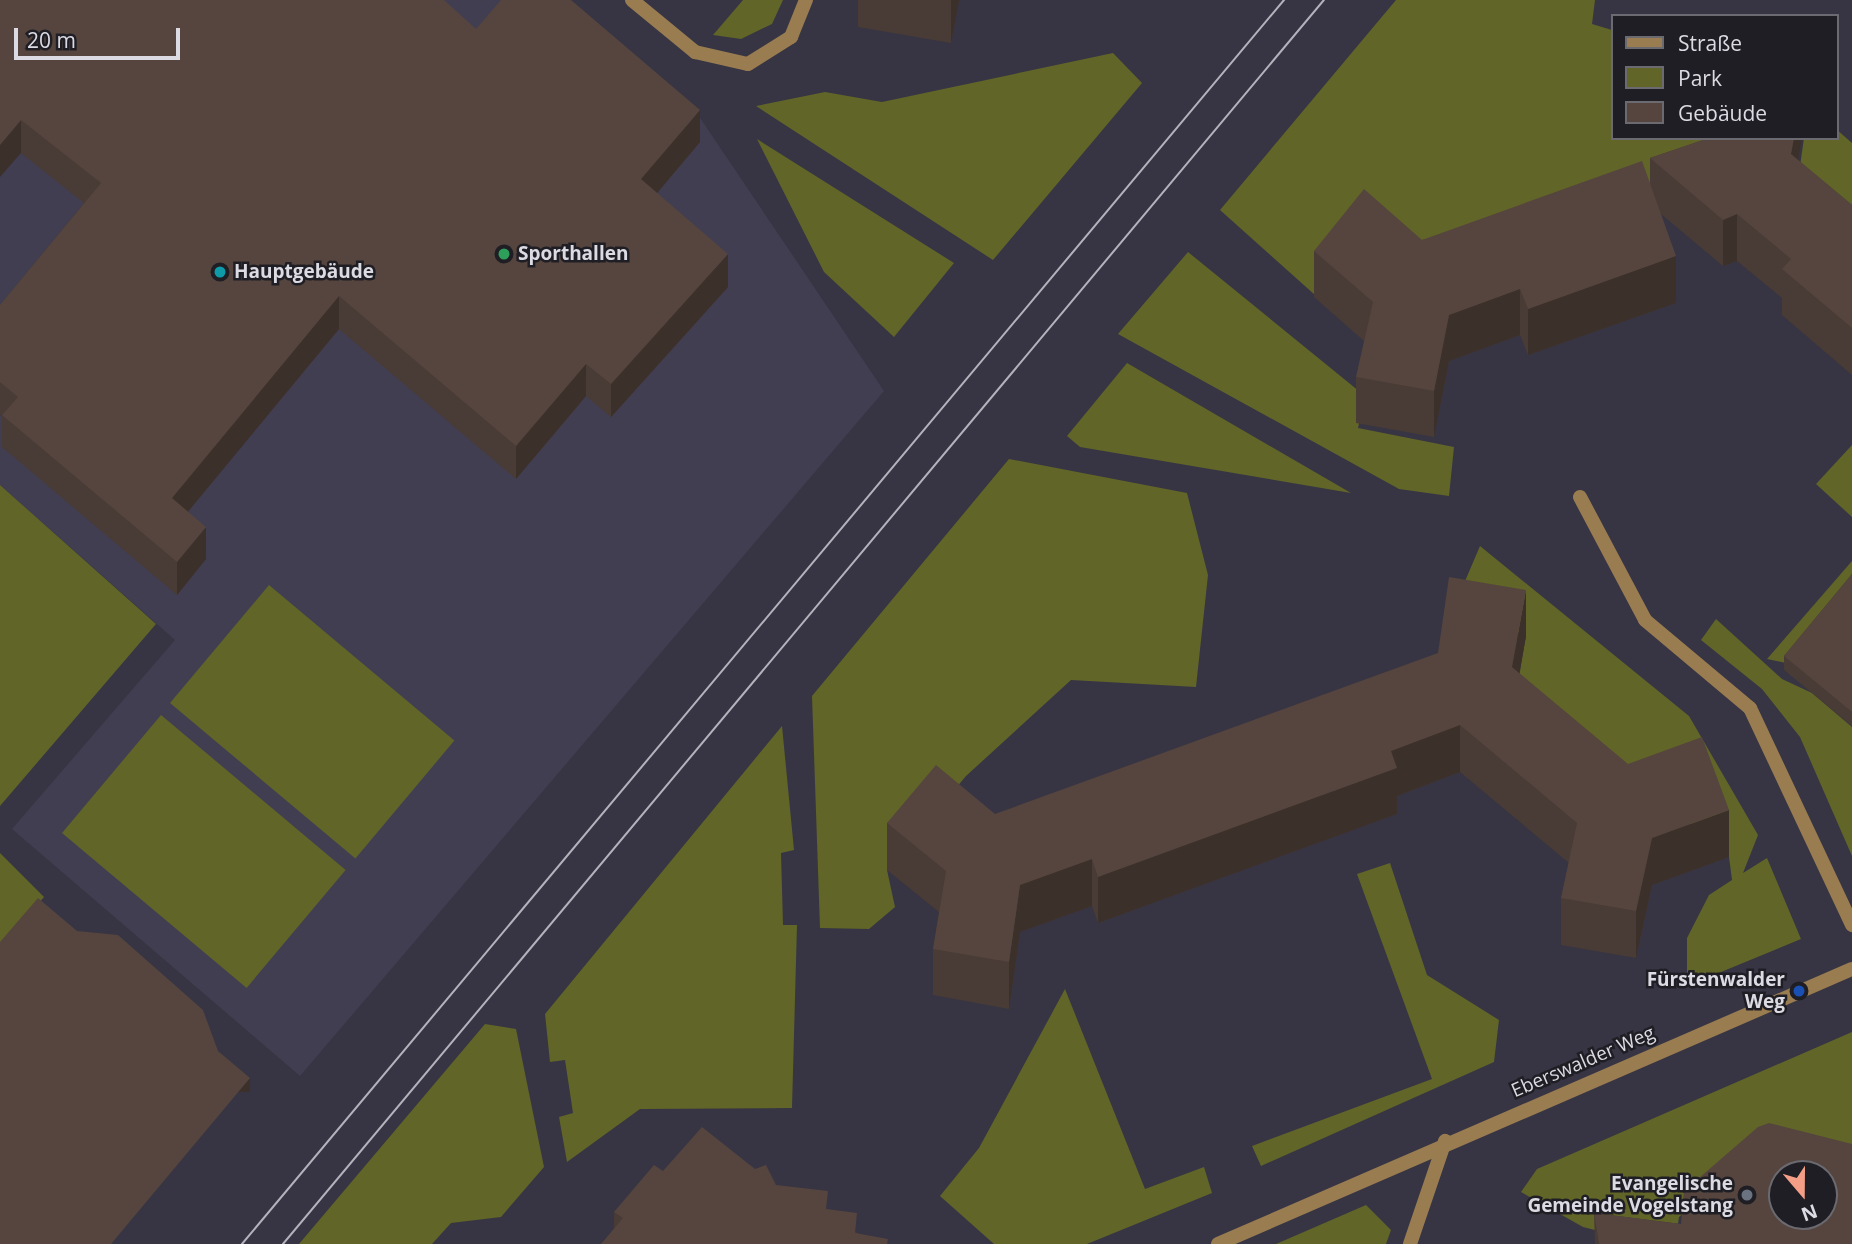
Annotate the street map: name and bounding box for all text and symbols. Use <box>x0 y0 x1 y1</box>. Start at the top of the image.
scale bar <box>18 14 184 58</box>
legend <box>1610 14 1838 140</box>
text: 20 m <box>27 26 76 54</box>
text: Straße <box>1678 29 1742 57</box>
text: Park <box>1678 64 1722 92</box>
text: Gebäude <box>1678 99 1767 127</box>
place label: Sporthallen <box>518 243 628 265</box>
marker: Sporthallen <box>496 246 512 262</box>
place label: Hauptgebäude <box>234 261 374 283</box>
marker: Hauptgebäude <box>212 264 228 280</box>
place label: Fürstenwalder Weg <box>1647 969 1785 1013</box>
marker: Fürstenwalder Weg <box>1791 983 1807 999</box>
street label: Eberswalder Weg <box>1508 1022 1658 1102</box>
north arrow <box>1768 1160 1838 1230</box>
place label: Evangelische Gemeinde Vogelstang <box>1527 1173 1733 1217</box>
marker: Evangelische Gemeinde Vogelstang <box>1739 1187 1755 1203</box>
text: N <box>1798 1198 1821 1228</box>

